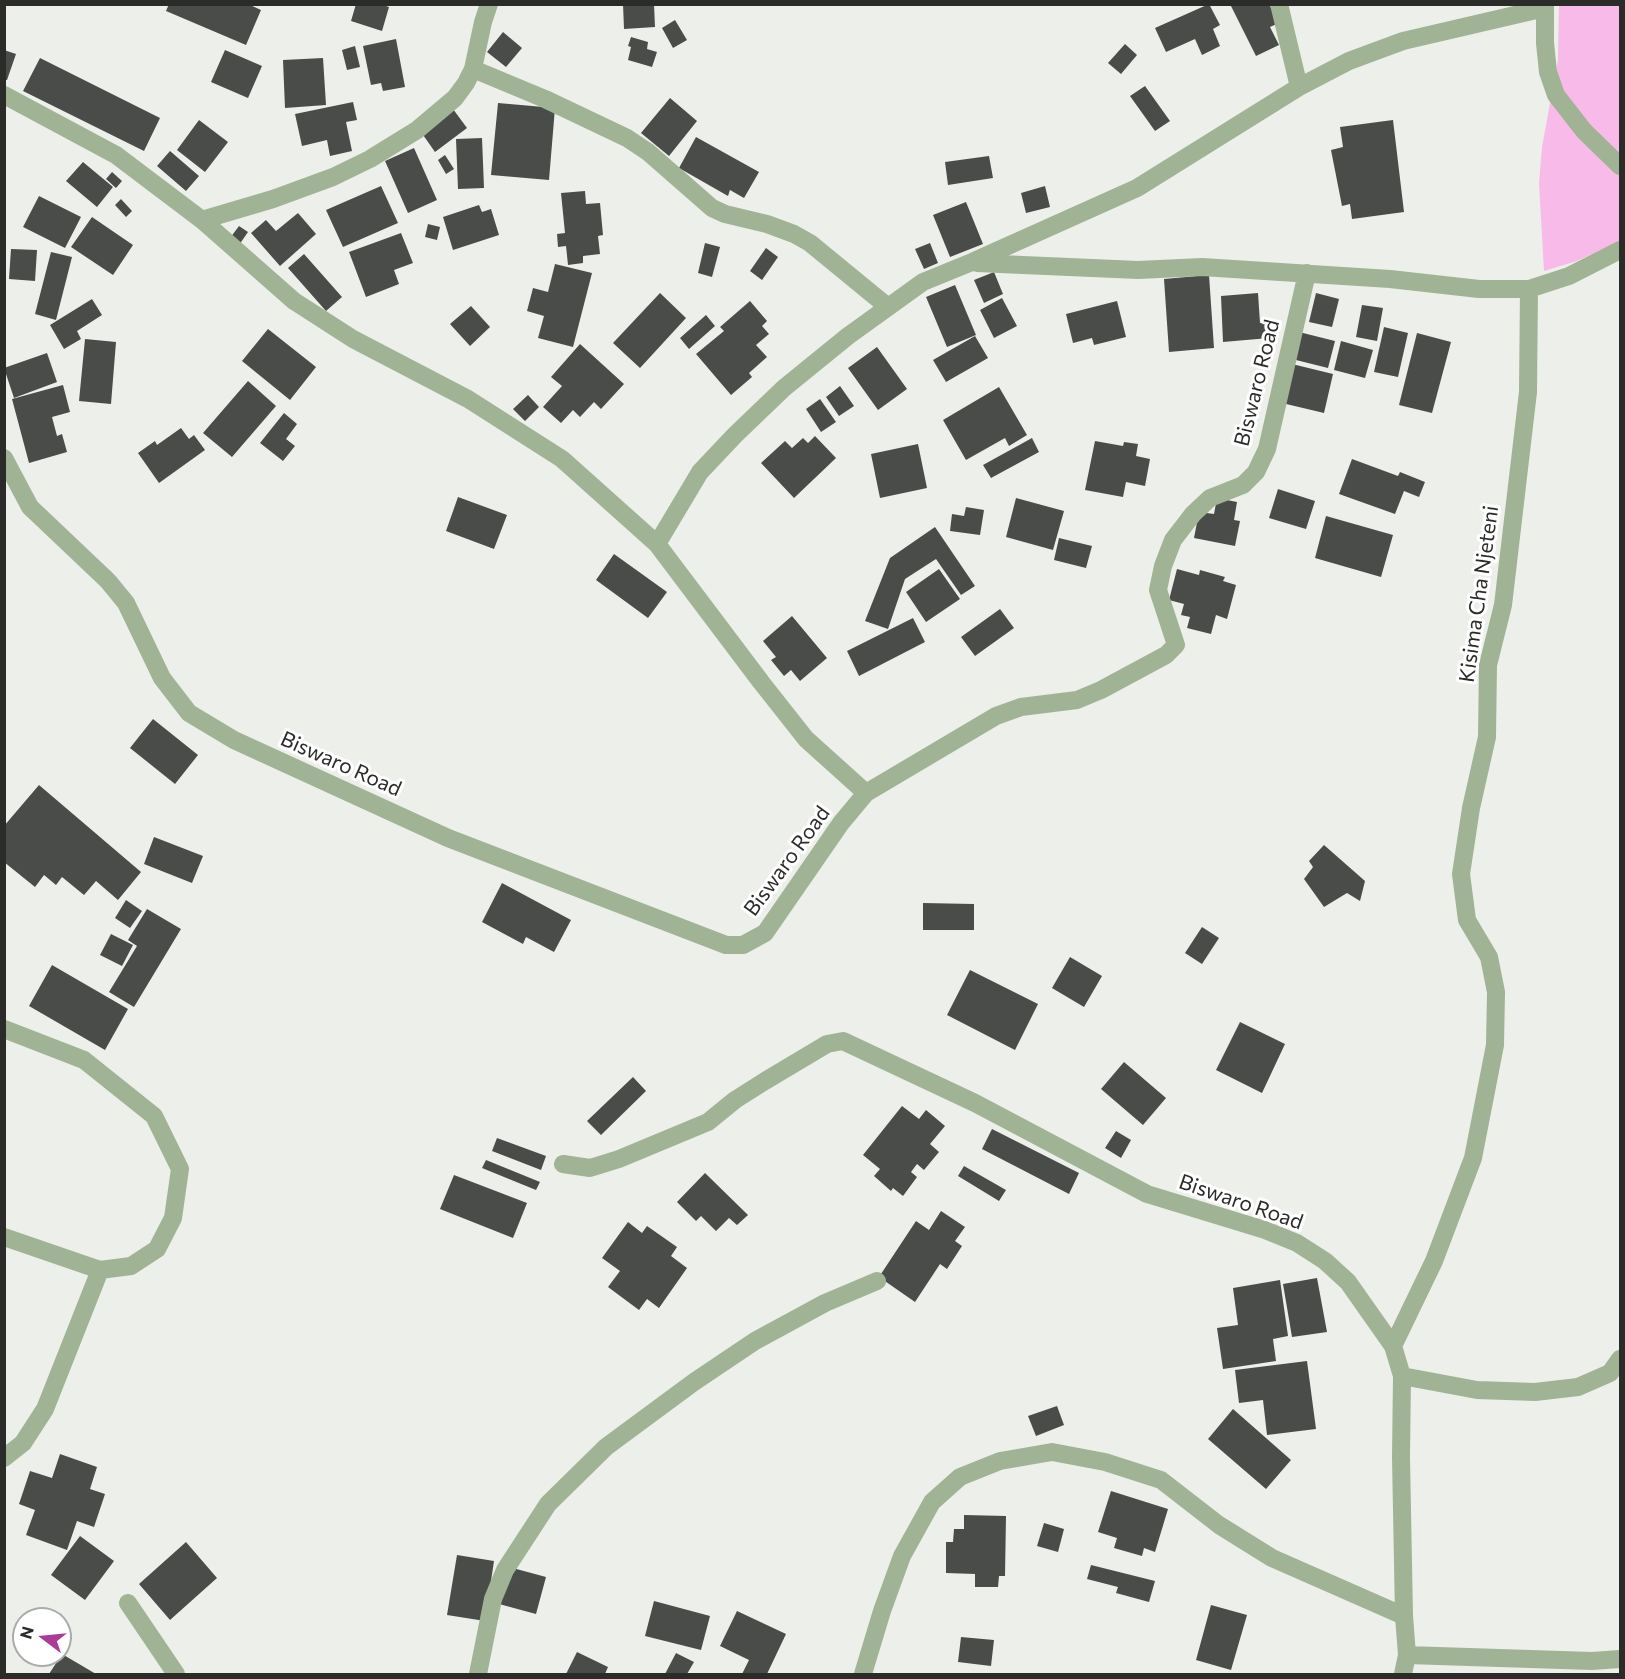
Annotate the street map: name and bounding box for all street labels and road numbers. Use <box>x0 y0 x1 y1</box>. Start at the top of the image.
street label: Biswaro Road <box>1229 317 1285 449</box>
street label: Kisima Cha Njeteni <box>1454 504 1504 684</box>
street label: Biswaro Road <box>277 726 405 802</box>
street label: Biswaro Road <box>739 801 835 921</box>
street label: Biswaro Road <box>1176 1169 1306 1235</box>

